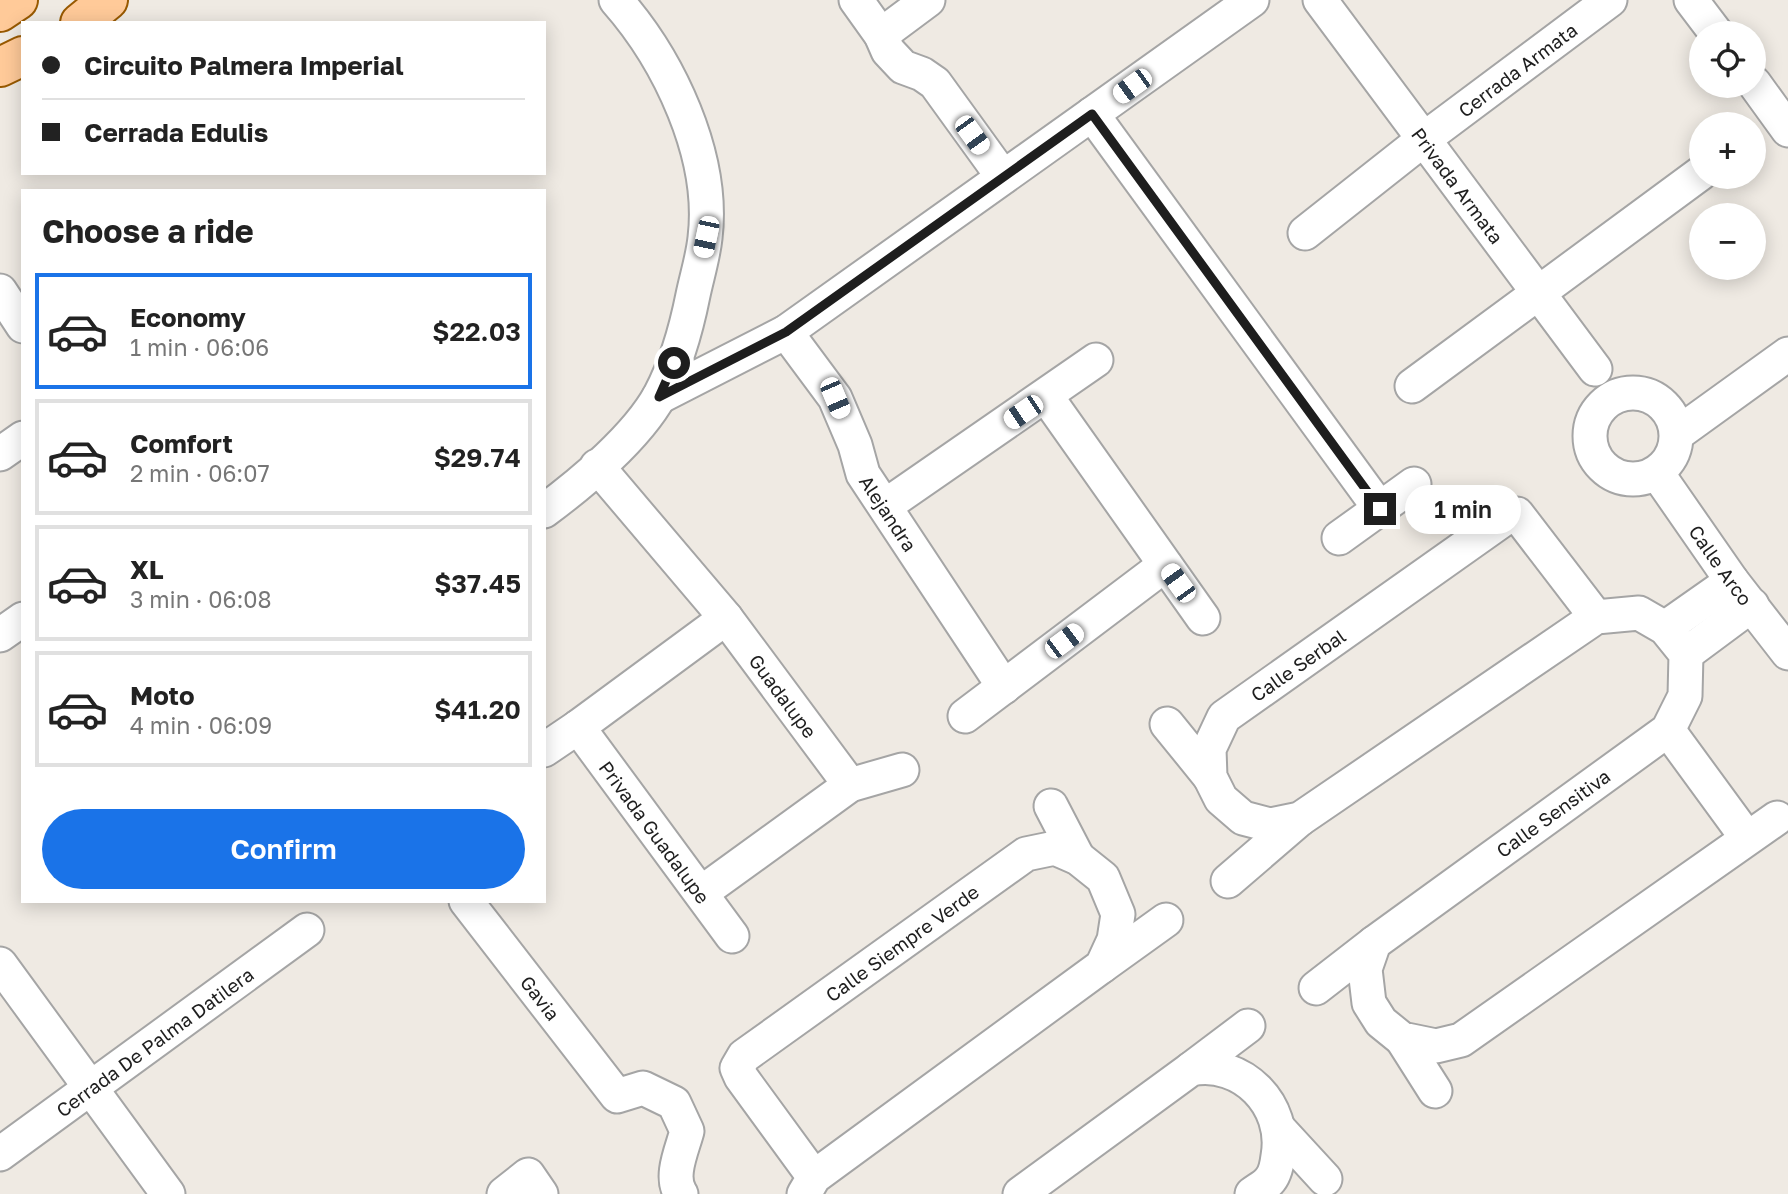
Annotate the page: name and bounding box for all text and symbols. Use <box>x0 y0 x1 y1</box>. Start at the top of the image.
street label: Cerrada Armata <box>1453 17 1581 121</box>
map controls <box>1689 21 1766 280</box>
button: locate <box>1689 21 1766 98</box>
text: Circuito Palmera Imperial <box>84 50 404 81</box>
car <box>1109 65 1156 107</box>
car <box>952 112 993 158</box>
button: + <box>1689 112 1766 189</box>
text: Cerrada Edulis <box>84 117 268 148</box>
street label: Privada Armata <box>1407 123 1509 248</box>
button: − <box>1689 203 1766 280</box>
text: Choose a ride <box>42 212 254 250</box>
car <box>692 214 721 260</box>
icon: car <box>46 300 109 363</box>
text: Economy <box>130 302 246 333</box>
text: $22.03 <box>432 316 521 347</box>
text: 1 min · 06:06 <box>130 333 269 361</box>
route start <box>658 347 690 379</box>
car <box>818 375 853 421</box>
car <box>1000 392 1047 432</box>
icon: car <box>46 426 109 489</box>
text: Comfort <box>130 428 233 459</box>
text: $29.74 <box>434 442 521 473</box>
text: 2 min · 06:07 <box>130 459 270 487</box>
street label: Alejandra <box>855 470 922 555</box>
callout: 1 min <box>1404 484 1520 534</box>
route end <box>1364 493 1396 525</box>
text: 1 min <box>1434 495 1492 523</box>
street label: Calle Arco <box>1685 520 1758 609</box>
icon: car <box>46 552 109 615</box>
text: XL <box>130 554 164 585</box>
car <box>1158 560 1199 606</box>
text: $37.45 <box>434 568 521 599</box>
text: 3 min · 06:08 <box>130 585 272 613</box>
car <box>1041 620 1088 662</box>
street label: Calle Serbal <box>1246 624 1350 706</box>
street label: Guadalupe <box>745 649 822 742</box>
icon: car <box>46 678 109 741</box>
text: Moto <box>130 680 195 711</box>
text: $41.20 <box>434 694 521 725</box>
text: 4 min · 06:09 <box>130 711 272 739</box>
street label: Privada Guadalupe <box>595 756 715 907</box>
street label: Calle Sensitiva <box>1492 764 1614 862</box>
button: Confirm <box>42 809 525 889</box>
street label: Calle Siempre Verde <box>821 880 983 1006</box>
street label: Cerrada De Palma Datilera <box>51 962 257 1121</box>
street label: Gavia <box>516 971 565 1024</box>

